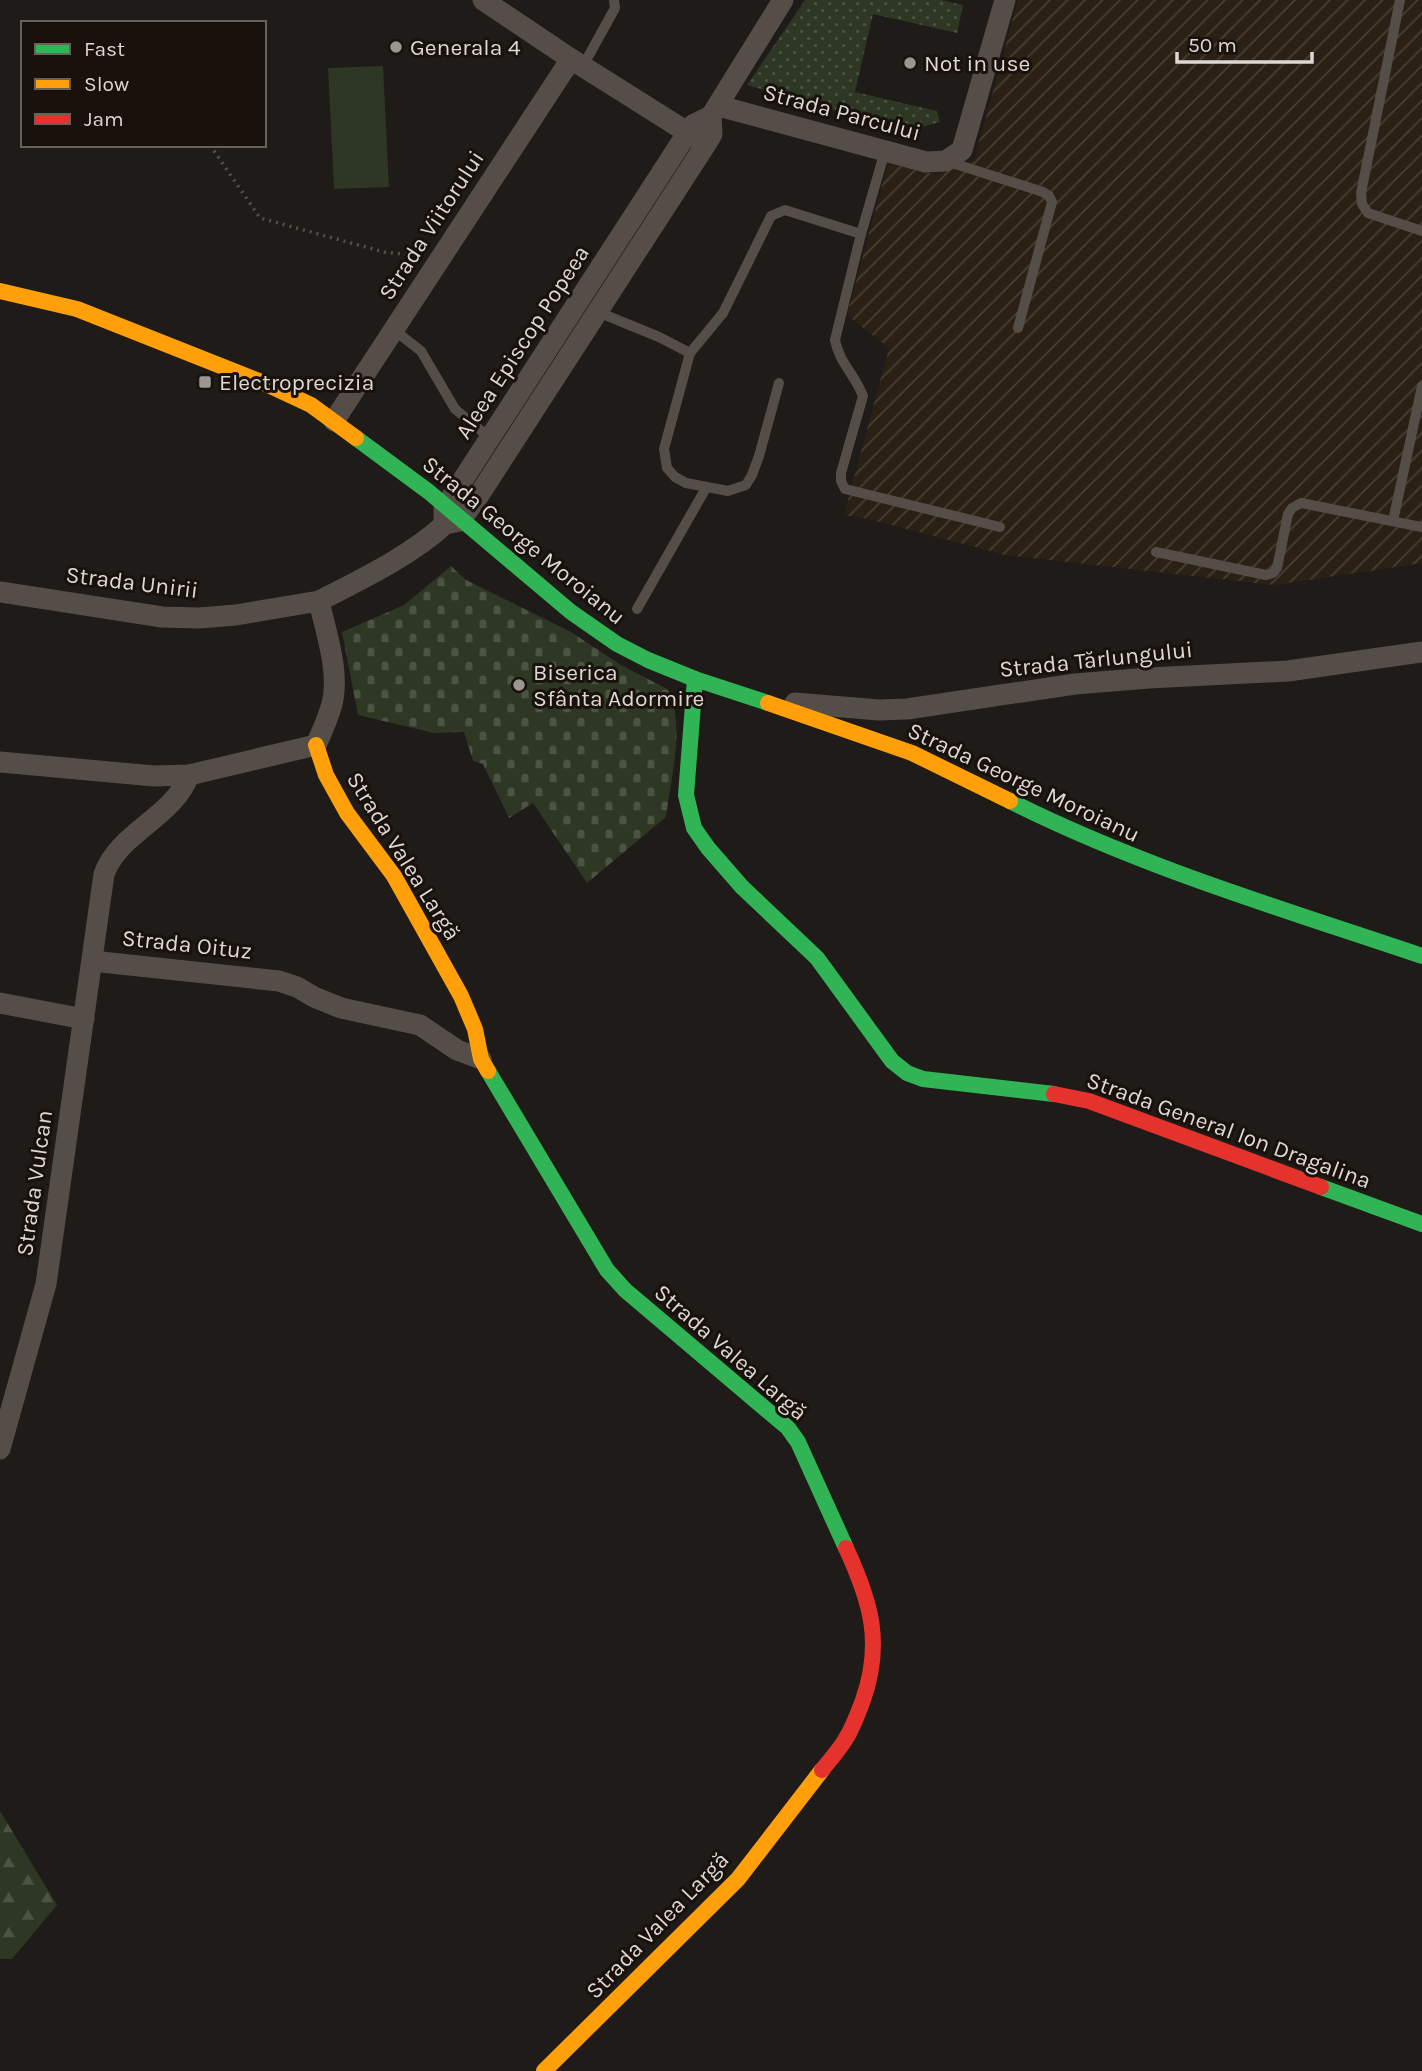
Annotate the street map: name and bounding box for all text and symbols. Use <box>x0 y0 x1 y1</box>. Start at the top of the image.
legend <box>21 21 266 147</box>
scale bar <box>1177 21 1312 65</box>
text: 50 m <box>1188 33 1237 57</box>
place label: Generala 4 <box>410 34 521 61</box>
text: Fast <box>84 37 125 61</box>
marker: Generala 4 <box>388 39 404 55</box>
place label: Not in use <box>924 50 1030 77</box>
marker: Not in use <box>902 55 918 71</box>
text: Slow <box>84 72 129 96</box>
street label: Strada Parcului <box>760 78 924 146</box>
text: Jam <box>84 107 124 131</box>
street label: Strada Viitorului <box>373 146 490 305</box>
street label: Aleea Episcop Popeea <box>450 241 595 444</box>
place label: Electroprecizia <box>219 369 374 396</box>
marker: Electroprecizia <box>197 374 213 390</box>
street label: Strada George Moroianu <box>417 450 630 630</box>
street label: Strada Unirii <box>64 561 200 604</box>
street label: Strada Tărlungului <box>998 636 1194 683</box>
place label: Biserica Sfânta Adormire <box>533 659 704 712</box>
marker: Biserica Sfânta Adormire <box>511 677 527 693</box>
street label: Strada George Moroianu <box>903 717 1144 848</box>
street label: Strada Valea Largă <box>341 767 466 945</box>
street label: Strada Oituz <box>121 924 253 965</box>
street label: Strada General Ion Dragalina <box>1083 1066 1375 1195</box>
street label: Strada Vulcan <box>11 1108 58 1258</box>
street label: Strada Valea Largă <box>649 1279 813 1426</box>
street label: Strada Valea Largă <box>580 1846 734 2004</box>

